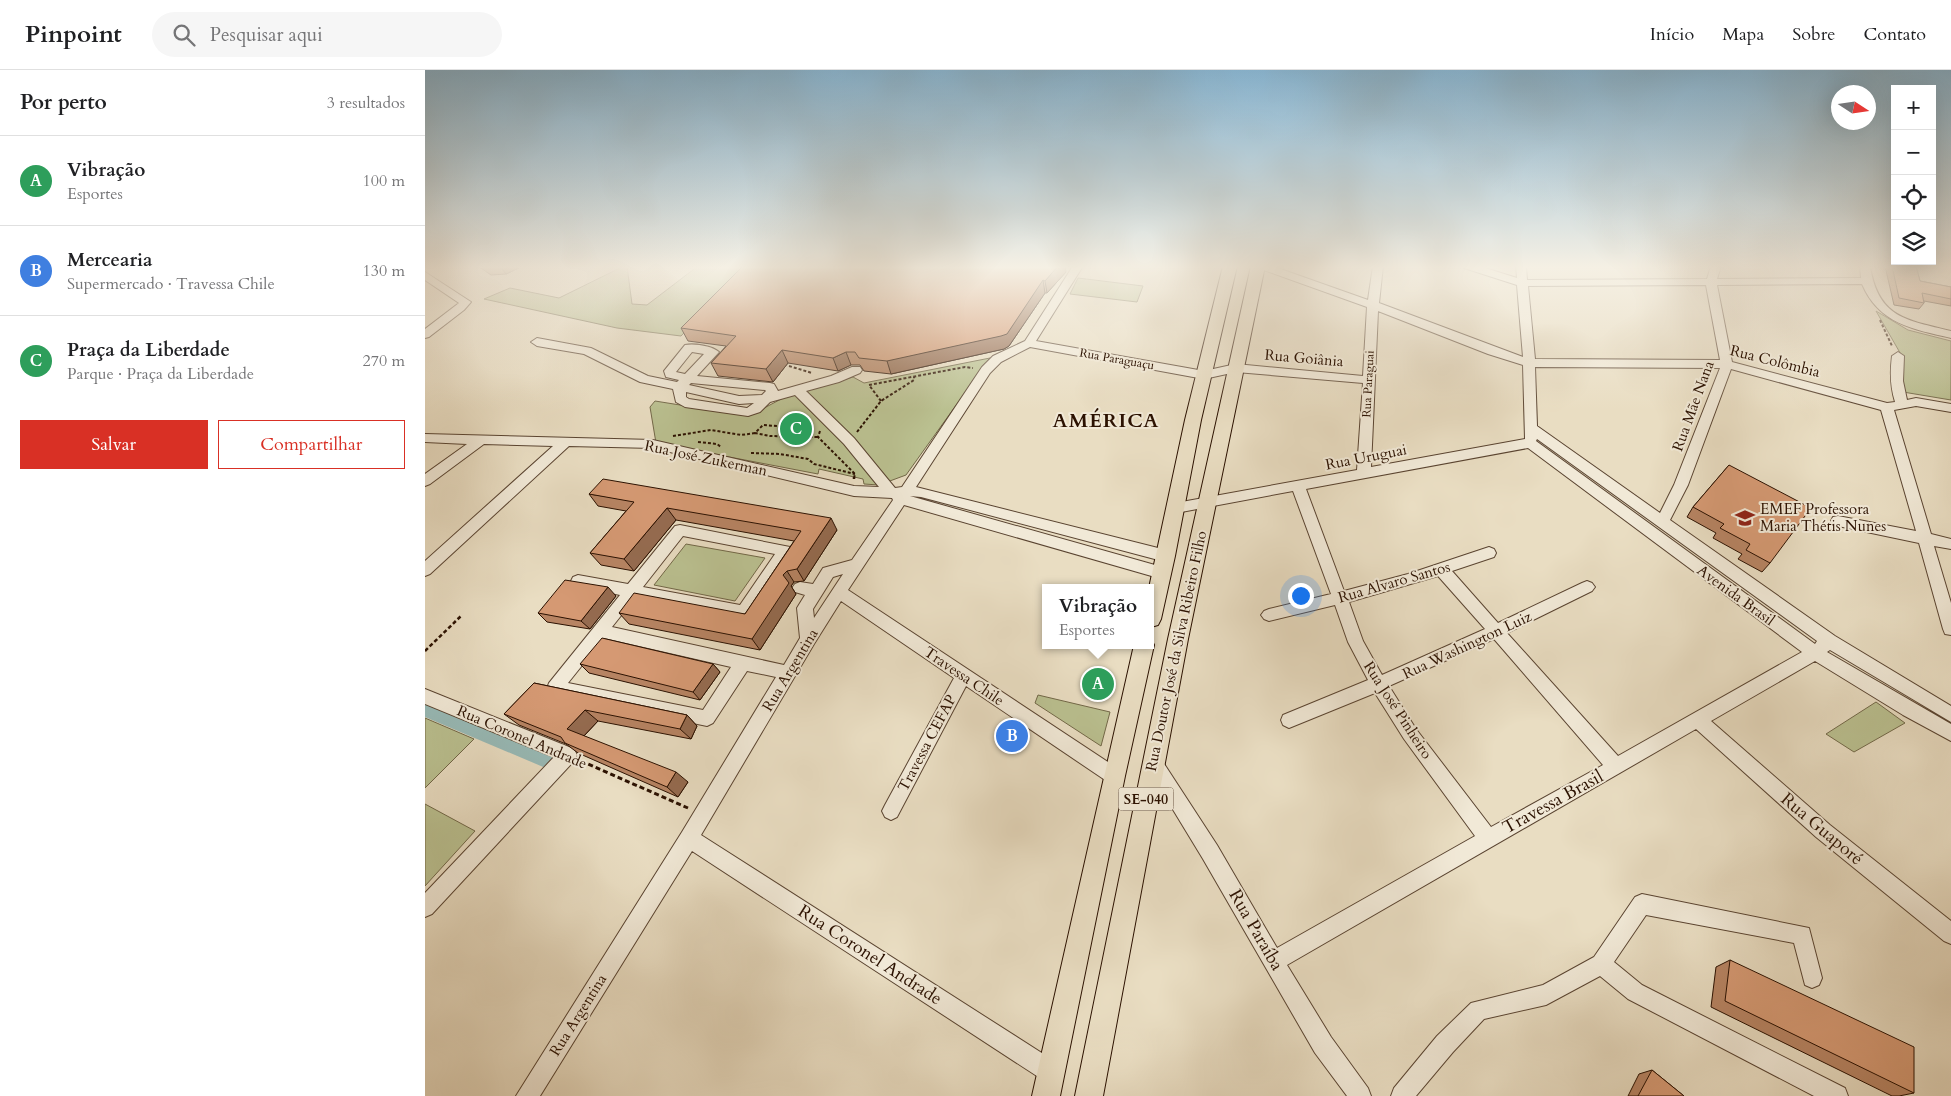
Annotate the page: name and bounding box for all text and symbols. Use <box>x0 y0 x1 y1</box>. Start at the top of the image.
search box <box>152 12 502 57</box>
text: Pinpoint <box>25 18 122 51</box>
icon: search <box>170 21 198 49</box>
text: Pesquisar aqui <box>210 22 323 48</box>
text: Início <box>1650 22 1694 47</box>
text: Mapa <box>1722 22 1764 47</box>
text: Sobre <box>1792 22 1835 47</box>
text: Contato <box>1863 22 1926 47</box>
north arrow <box>1831 85 1876 130</box>
map controls <box>1891 85 1936 265</box>
button: + <box>1891 85 1936 130</box>
text: Por perto <box>20 88 107 117</box>
text: 3 resultados <box>327 92 405 114</box>
button: − <box>1891 130 1936 175</box>
text: Vibração <box>67 157 145 183</box>
text: A <box>30 170 42 192</box>
text: 100 m <box>363 170 405 192</box>
button: locate <box>1891 175 1936 220</box>
text: Esportes <box>67 183 123 205</box>
button: layers <box>1891 220 1936 265</box>
text: Mercearia <box>67 247 153 273</box>
text: B <box>30 260 42 282</box>
text: 130 m <box>363 260 405 282</box>
text: Supermercado · Travessa Chile <box>67 273 275 295</box>
text: Praça da Liberdade <box>67 337 230 363</box>
street label: Rua Colômbia <box>1728 340 1823 382</box>
street label: Rua Paraguaçu <box>1078 345 1156 374</box>
street label: Rua Goiânia <box>1264 345 1345 371</box>
street label: Rua Paraguai <box>1358 349 1378 418</box>
text: C <box>30 350 42 372</box>
text: 270 m <box>363 350 405 372</box>
street label: Rua Mãe Nana <box>1667 358 1719 454</box>
text: Parque · Praça da Liberdade <box>67 363 254 385</box>
district label: AMÉRICA <box>1053 407 1159 434</box>
pin: C <box>780 410 812 448</box>
button: Salvar <box>20 420 208 469</box>
button: Compartilhar <box>218 420 405 469</box>
street label: Rua José Zukerman <box>643 435 770 481</box>
street label: Rua Uruguai <box>1324 439 1408 475</box>
place label: EMEF Professora Maria Thétis Nunes <box>1760 499 1886 536</box>
school or university icon: EMEF Professora Maria Thétis Nunes <box>1734 507 1756 529</box>
street label: Rua Doutor José da Silva Ribeiro Filho <box>1141 529 1211 773</box>
street label: Rua Alvaro Santos <box>1336 556 1452 608</box>
street label: Avenida Brasil <box>1693 560 1779 630</box>
your location <box>1288 583 1314 609</box>
popup <box>1042 584 1154 649</box>
text: Vibração <box>1059 593 1137 619</box>
street label: Rua Washington Luiz <box>1399 606 1535 684</box>
text: Esportes <box>1059 619 1115 641</box>
street label: Rua Argentina <box>757 625 823 715</box>
street label: Travessa Chile <box>920 642 1008 710</box>
street label: Rua José Pinheiro <box>1359 657 1437 763</box>
pin: A <box>1082 665 1114 703</box>
street label: Travessa CEFAP <box>893 691 961 795</box>
street label: Rua Coronel Andrade <box>454 701 590 774</box>
pin: B <box>996 717 1028 755</box>
street label: Travessa Brasil <box>1498 764 1608 840</box>
street label: Rua Guaporé <box>1775 787 1869 871</box>
road number: SE-040 <box>1119 788 1173 811</box>
street label: Rua Paraíba <box>1223 885 1289 976</box>
street label: Rua Coronel Andrade <box>793 899 947 1011</box>
street label: Rua Argentina <box>545 970 611 1060</box>

